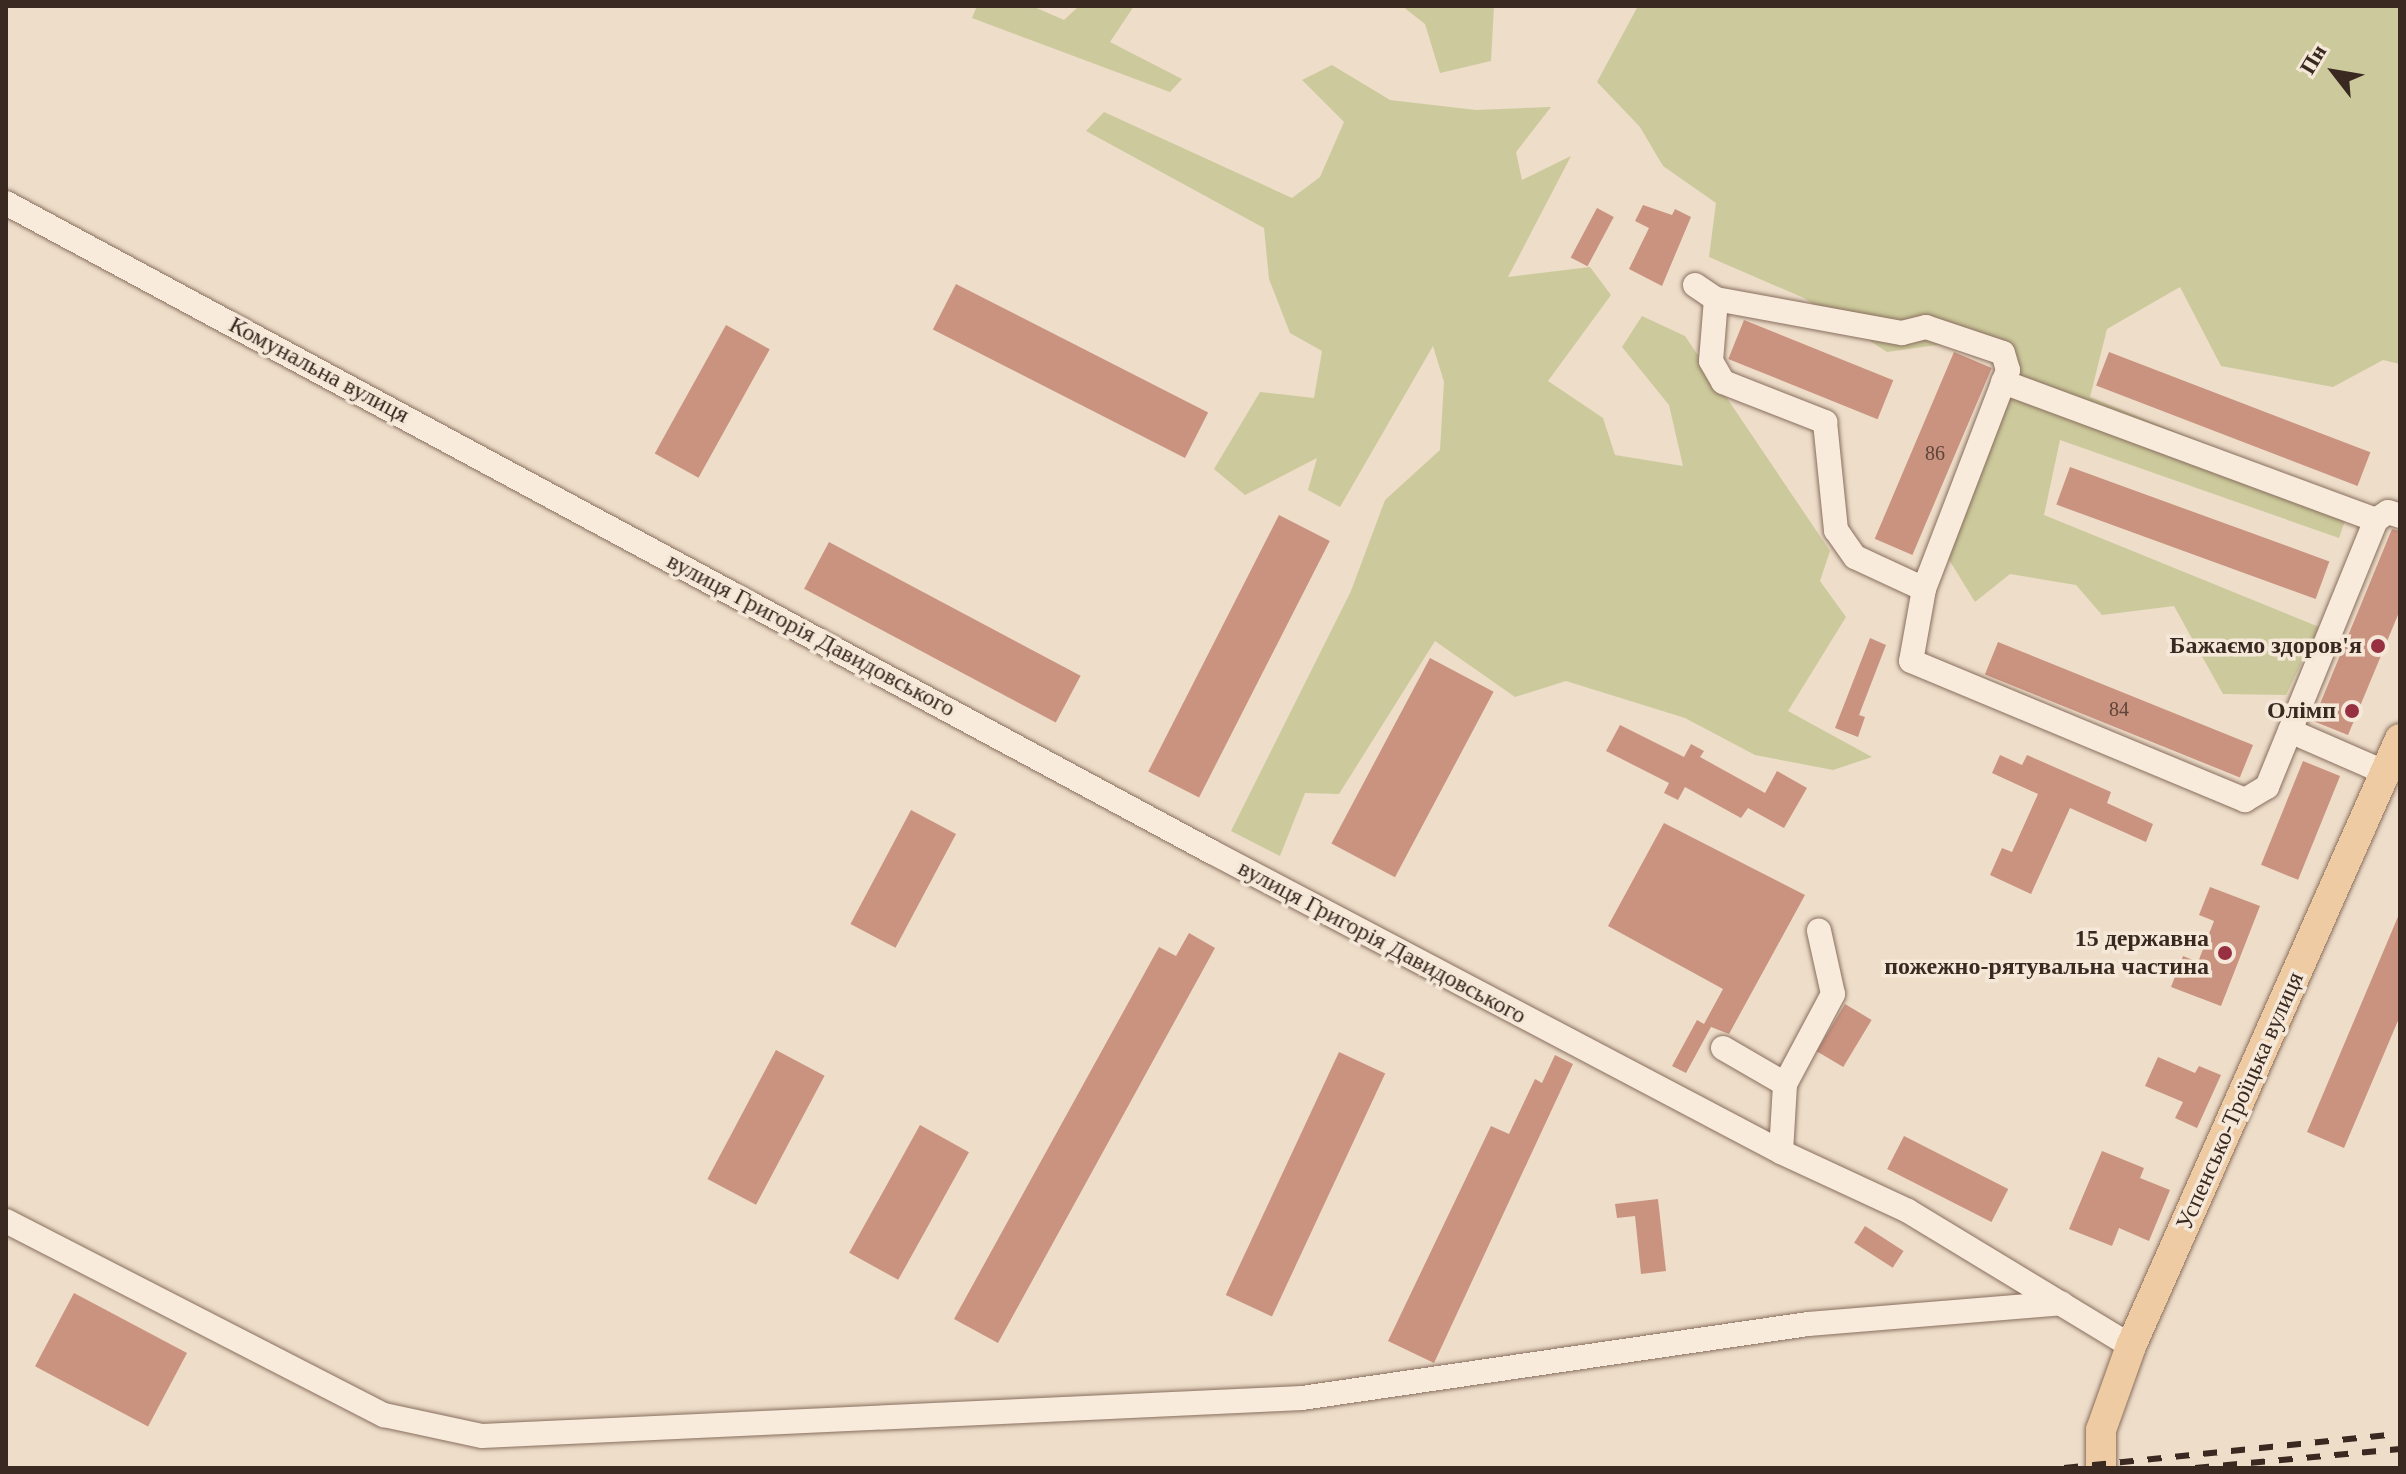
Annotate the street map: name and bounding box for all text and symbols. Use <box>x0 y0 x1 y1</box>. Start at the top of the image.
north arrow <box>2294 32 2374 112</box>
text: Пн <box>2295 40 2331 79</box>
street label: Комунальна вулиця <box>224 310 414 430</box>
house number: 86 <box>1925 441 1945 465</box>
street label: вулиця Григорія Давидовського <box>662 547 960 723</box>
place label: Бажаємо здоров'я <box>2170 632 2362 660</box>
marker: Бажаємо здоров'я <box>2369 637 2387 655</box>
house number: 84 <box>2109 697 2129 721</box>
place label: Олімп <box>2267 697 2336 725</box>
marker: Олімп <box>2343 702 2361 720</box>
street label: вулиця Григорія Давидовського <box>1233 854 1531 1030</box>
place label: 15 державна пожежно-рятувальна частина <box>1884 925 2209 981</box>
marker: 15 державна пожежно-рятувальна частина <box>2216 944 2234 962</box>
street label: Успенсько-Троїцька вулиця <box>2170 967 2310 1235</box>

